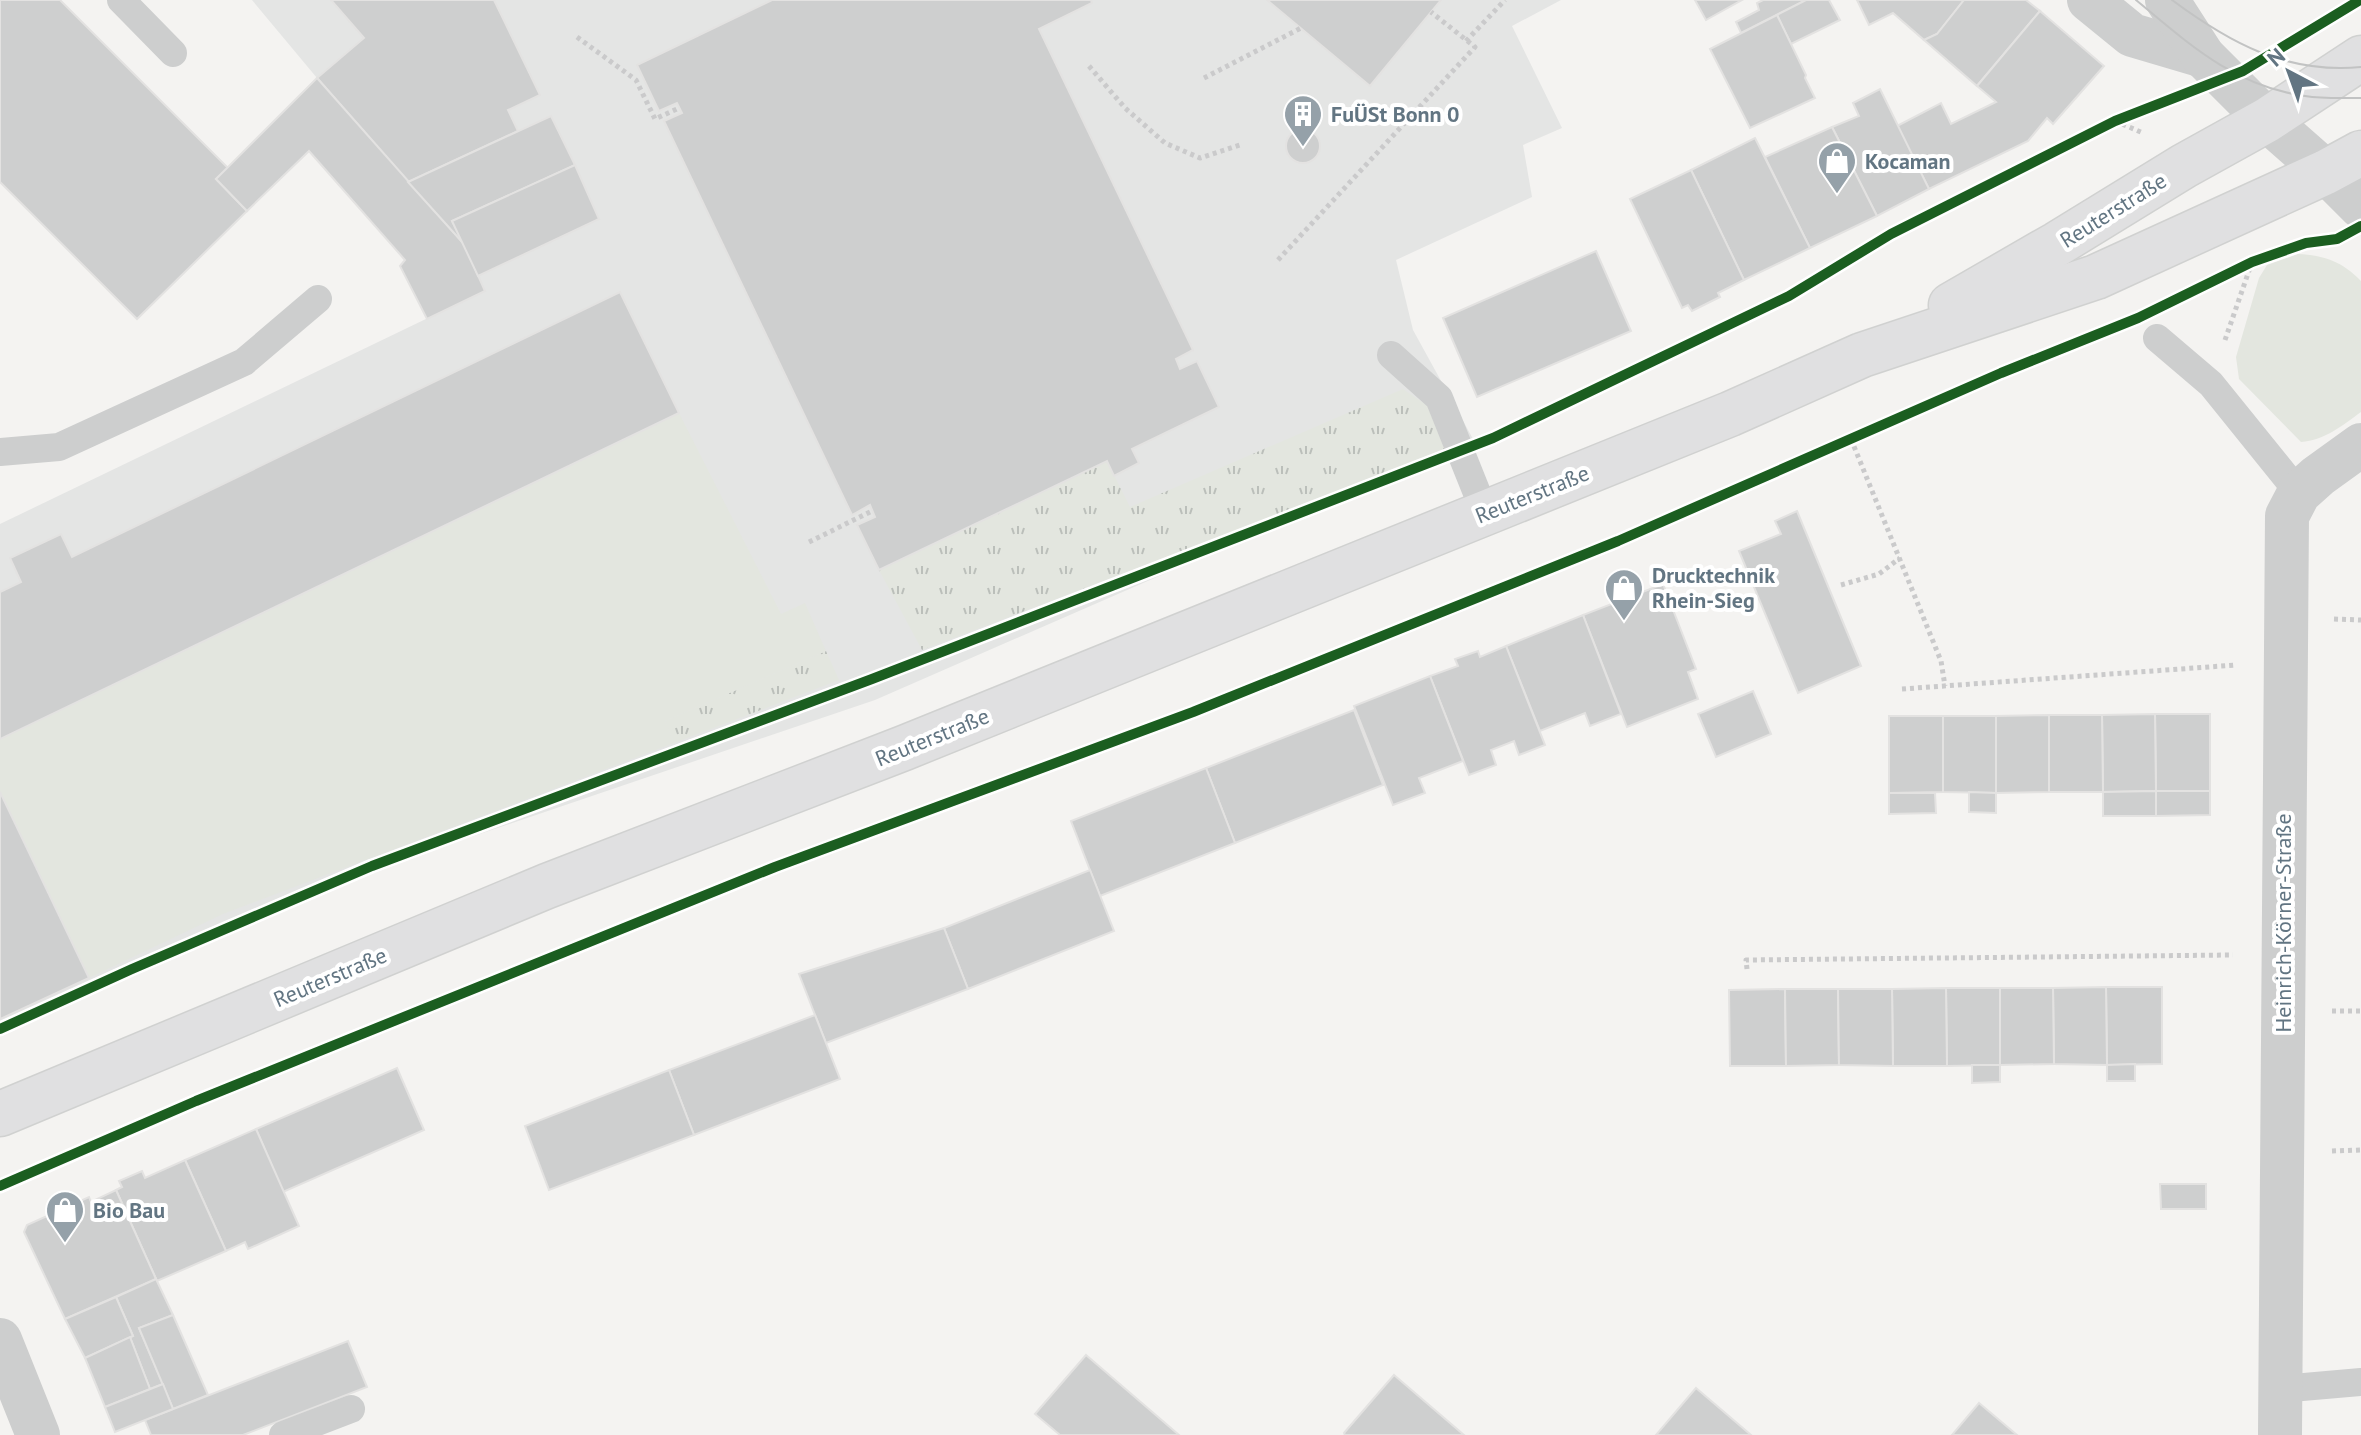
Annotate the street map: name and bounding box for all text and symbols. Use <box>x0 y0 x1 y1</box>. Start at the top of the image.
north arrow <box>2249 32 2329 112</box>
text: N <box>2261 42 2291 72</box>
building icon: FuÜSt Bonn 0 <box>1282 93 1324 148</box>
place label: FuÜSt Bonn 0 <box>1331 100 1460 128</box>
shop icon: Kocaman <box>1816 140 1858 195</box>
place label: Kocaman <box>1865 147 1950 175</box>
street label: Reuterstraße <box>2055 166 2171 254</box>
street label: Reuterstraße <box>1471 458 1593 530</box>
place label: Drucktechnik Rhein-Sieg <box>1652 561 1775 614</box>
shop icon: Drucktechnik Rhein-Sieg <box>1603 567 1645 622</box>
street label: Reuterstraße <box>871 701 993 773</box>
street label: Heinrich-Körner-Straße <box>2269 813 2297 1033</box>
street label: Reuterstraße <box>269 941 391 1013</box>
shop icon: Bio Bau <box>44 1189 86 1244</box>
place label: Bio Bau <box>93 1196 165 1224</box>

